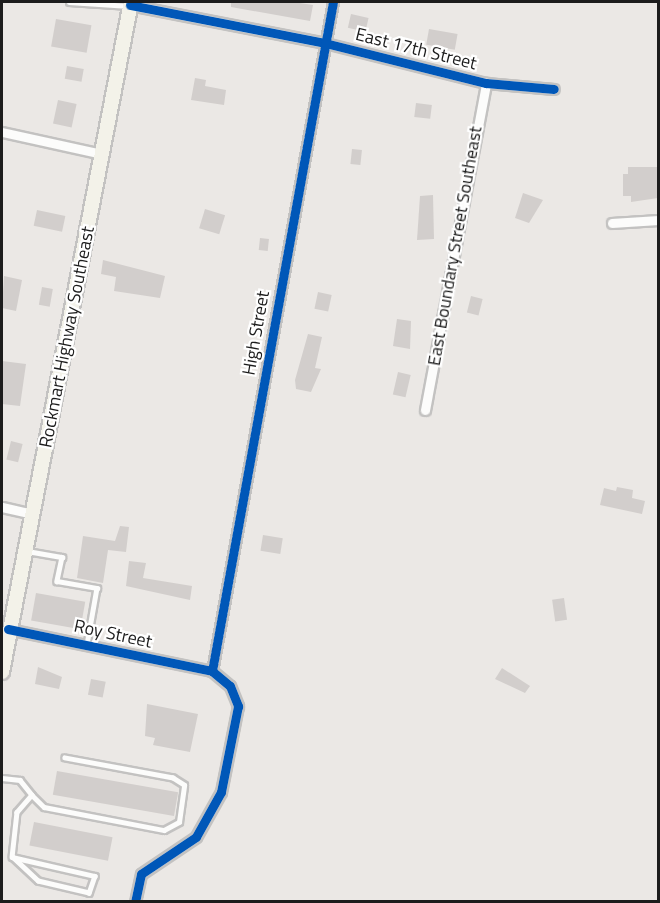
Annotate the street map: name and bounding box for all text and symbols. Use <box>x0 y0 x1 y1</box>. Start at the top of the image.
street label: East 17th Street <box>353 24 479 74</box>
street label: East Boundary Street Southeast <box>423 125 487 367</box>
street label: Rockmart Highway Southeast <box>35 224 99 450</box>
street label: High Street <box>238 289 274 377</box>
street label: Roy Street <box>72 615 154 653</box>

